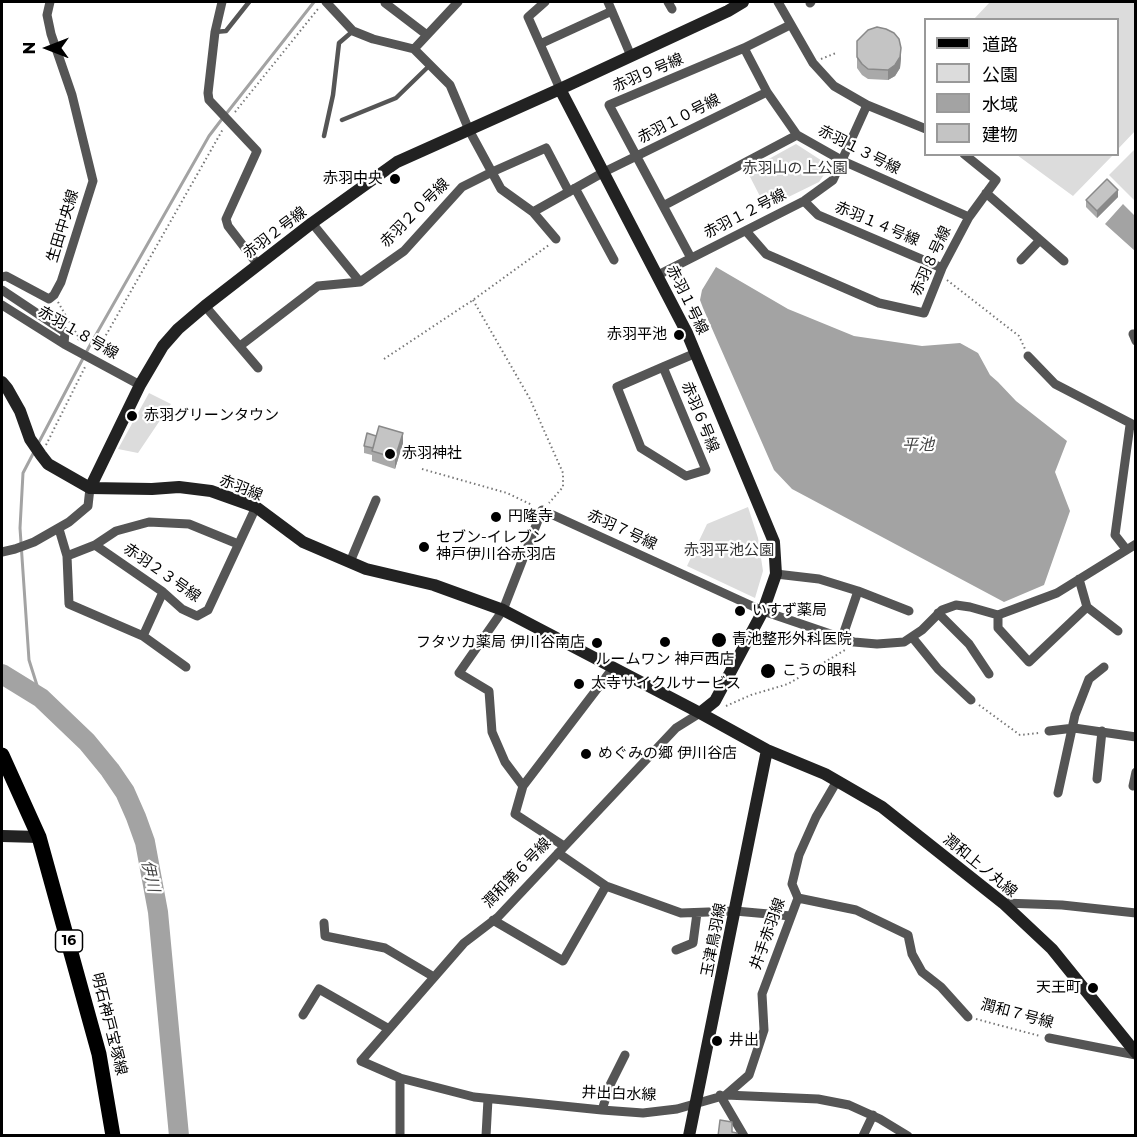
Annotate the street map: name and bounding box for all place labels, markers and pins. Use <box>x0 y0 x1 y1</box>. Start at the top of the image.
place label: 赤羽中央 <box>323 170 383 188</box>
marker: 赤羽中央 <box>388 172 402 186</box>
place label: 赤羽平池 <box>607 326 667 344</box>
marker: 赤羽平池 <box>672 328 686 342</box>
place label: 赤羽グリーンタウン <box>144 407 279 425</box>
marker: 赤羽グリーンタウン <box>125 409 139 423</box>
place label: 赤羽神社 <box>402 445 462 463</box>
marker: 赤羽神社 <box>383 447 397 461</box>
place label: 円隆寺 <box>508 508 553 526</box>
marker: 円隆寺 <box>489 510 503 524</box>
place label: セブン-イレブン 神戸伊川谷赤羽店 <box>436 529 556 564</box>
marker: セブン-イレブン 神戸伊川谷赤羽店 <box>417 540 431 554</box>
place label: いすず薬局 <box>752 602 827 620</box>
marker: いすず薬局 <box>733 604 747 618</box>
marker: 青池整形外科医院 <box>710 631 728 649</box>
place label: 青池整形外科医院 <box>732 631 852 649</box>
place label: フタツカ薬局 伊川谷南店 <box>416 634 585 652</box>
marker: ルームワン 神戸西店 <box>658 635 672 649</box>
marker: フタツカ薬局 伊川谷南店 <box>590 636 604 650</box>
place label: ルームワン 神戸西店 <box>596 651 734 669</box>
marker: こうの眼科 <box>759 662 777 680</box>
place label: こうの眼科 <box>782 662 857 680</box>
place label: 太寺サイクルサービス <box>591 675 741 693</box>
marker: 太寺サイクルサービス <box>572 677 586 691</box>
place label: めぐみの郷 伊川谷店 <box>598 745 737 763</box>
marker: めぐみの郷 伊川谷店 <box>579 747 593 761</box>
place label: 天王町 <box>1036 979 1081 997</box>
marker: 天王町 <box>1086 981 1100 995</box>
place label: 井出 <box>729 1032 759 1050</box>
marker: 井出 <box>710 1034 724 1048</box>

